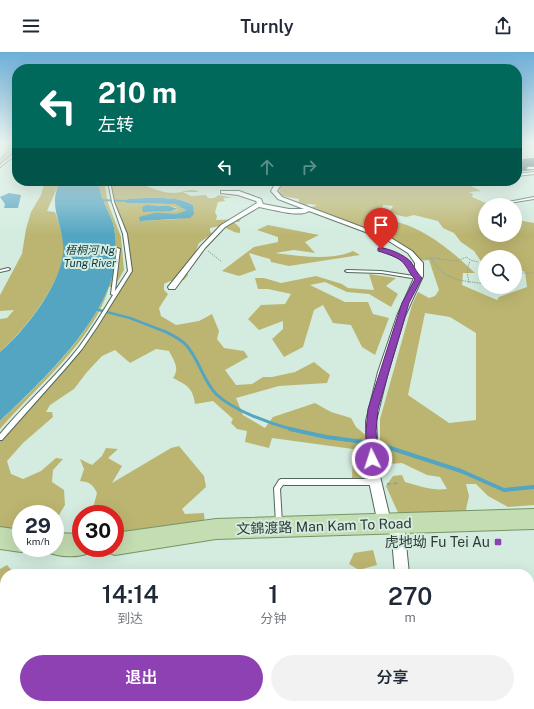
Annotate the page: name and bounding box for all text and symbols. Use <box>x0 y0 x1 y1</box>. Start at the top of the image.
icon: menu <box>20 15 42 37</box>
icon: share <box>492 15 514 37</box>
text: Turnly <box>240 16 294 37</box>
text: 210 m <box>98 76 177 109</box>
icon: left <box>32 80 84 132</box>
text: 左转 <box>98 114 134 135</box>
icon: left <box>214 156 236 178</box>
icon: ahead <box>256 156 278 178</box>
icon: right <box>298 156 320 178</box>
map controls <box>478 198 522 294</box>
button: sound <box>478 198 522 242</box>
pin <box>364 208 398 249</box>
icon: arrive <box>370 214 392 236</box>
water label: 梧桐河 Ng Tung River <box>64 244 117 269</box>
button: search <box>478 250 522 294</box>
position arrow <box>351 438 393 480</box>
speed limit sign: 30 <box>72 505 124 557</box>
text: 29 <box>25 514 51 538</box>
street label: 文錦渡路 Man Kam To Road <box>236 515 412 537</box>
place label: 虎地坳 Fu Tei Au <box>385 534 490 550</box>
text: km/h <box>26 535 50 547</box>
marker: 虎地坳 Fu Tei Au <box>493 537 503 547</box>
text: 14:14 <box>102 580 159 608</box>
text: 1 <box>268 580 278 608</box>
text: 270 <box>388 582 432 610</box>
text: m <box>405 610 416 625</box>
text: 到达 <box>117 611 143 626</box>
text: 分钟 <box>260 611 286 626</box>
button: 退出 <box>20 655 263 701</box>
button: 分享 <box>271 655 514 701</box>

